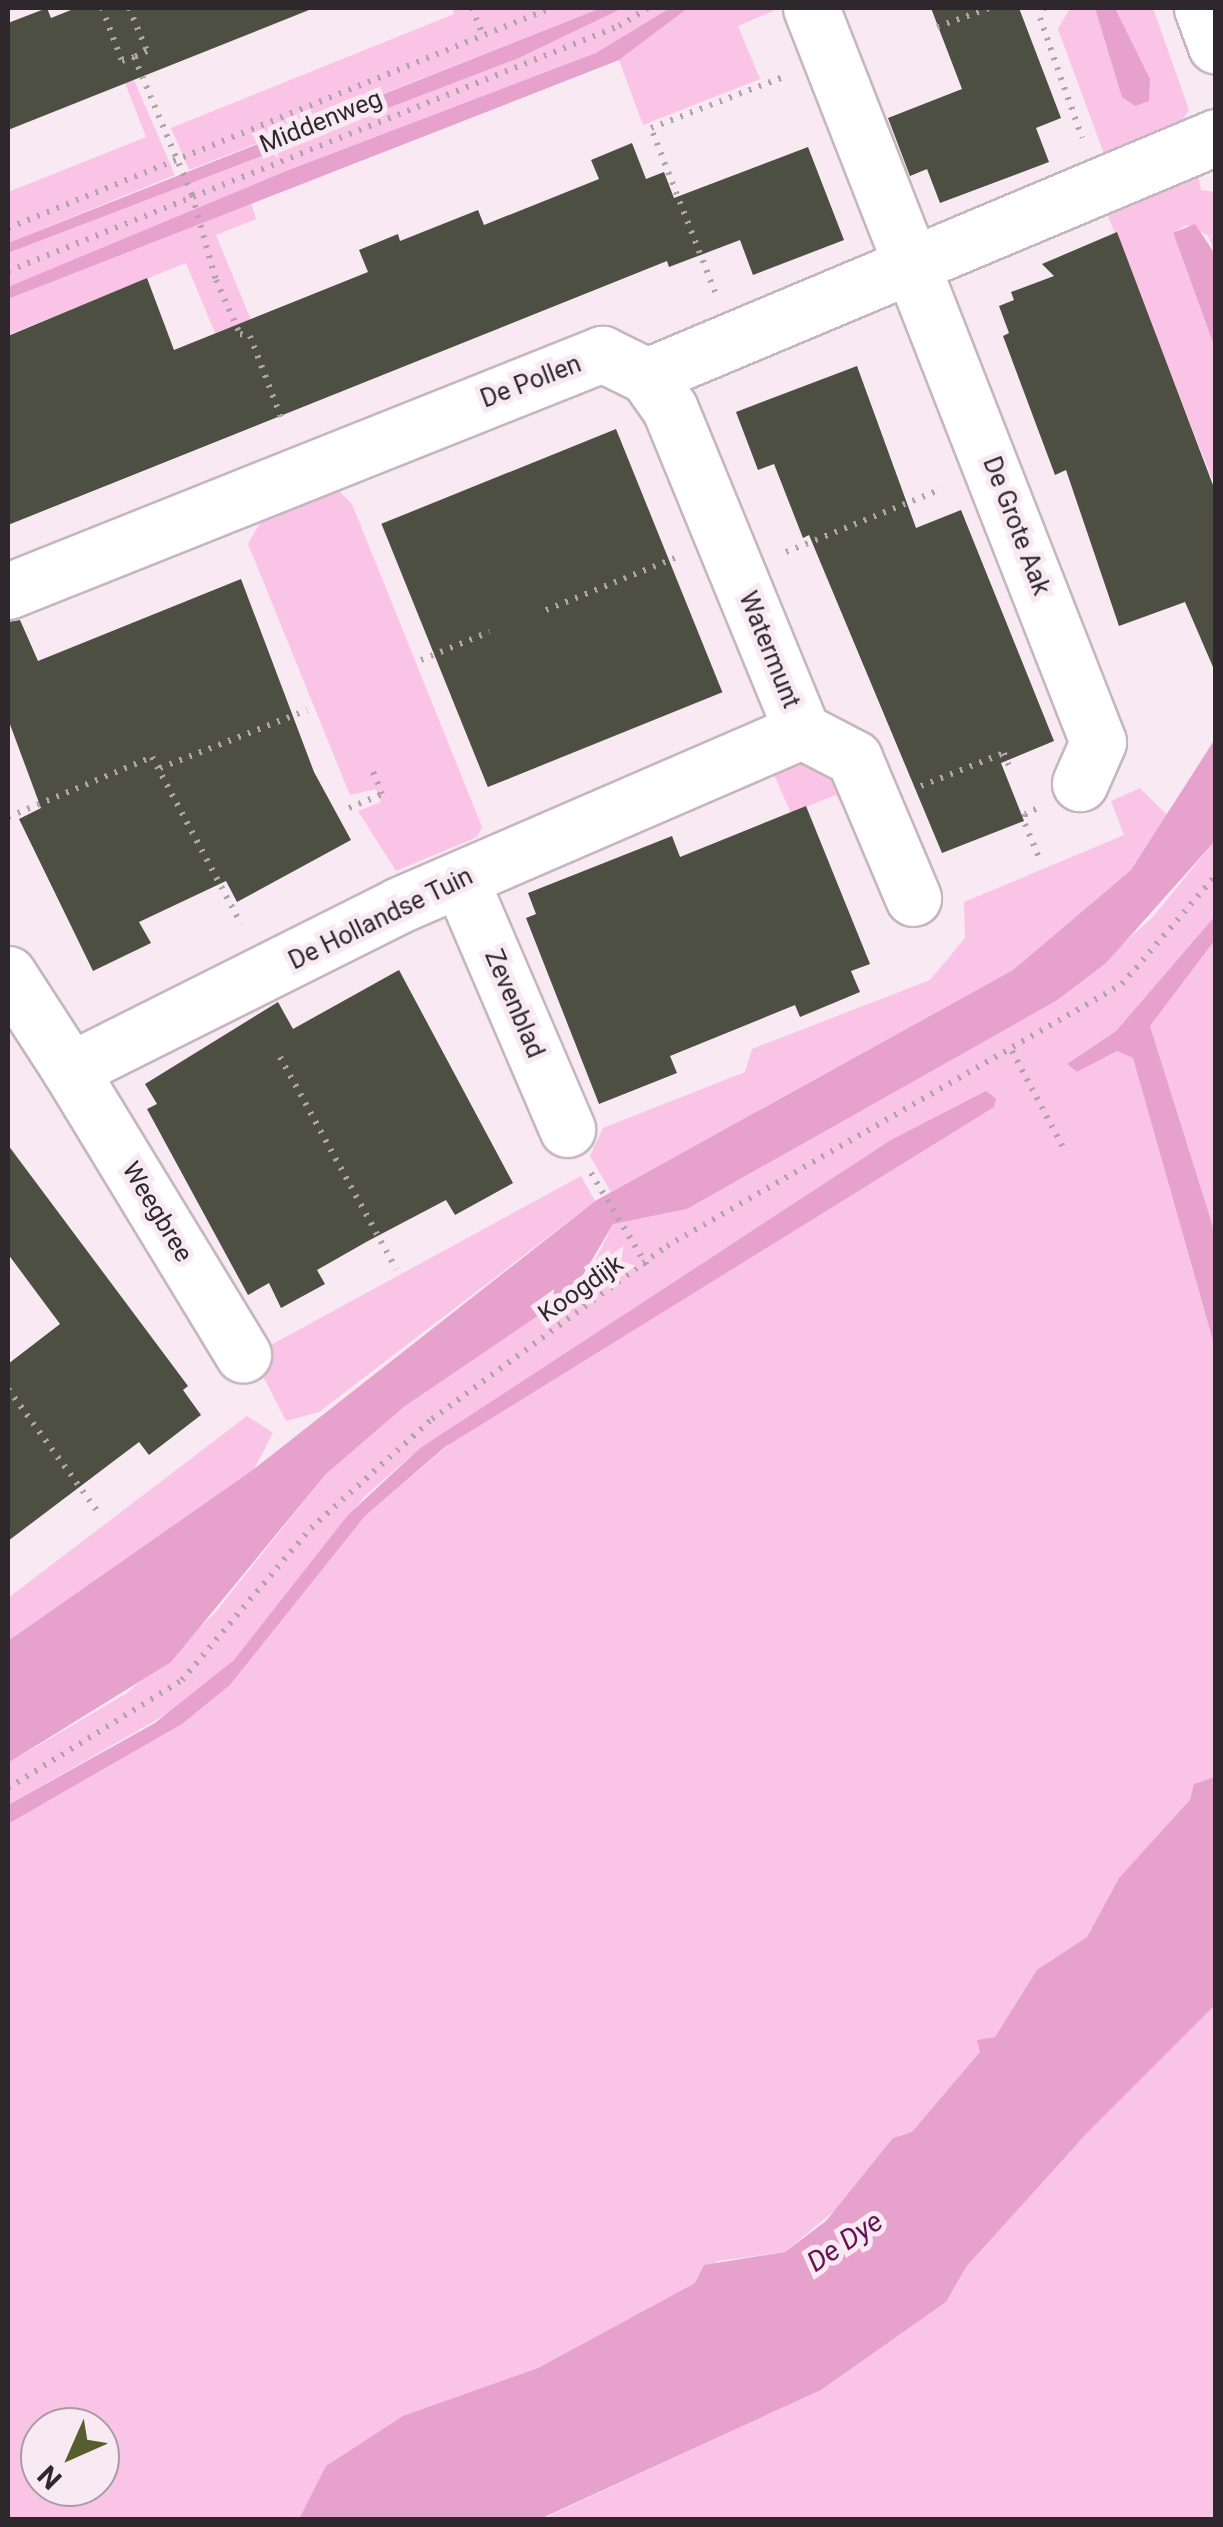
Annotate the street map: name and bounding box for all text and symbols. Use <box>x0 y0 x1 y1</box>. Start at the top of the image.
street label: Middenweg <box>255 84 387 160</box>
street label: De Pollen <box>477 349 585 415</box>
street label: De Grote Aak <box>976 453 1056 599</box>
street label: Watermunt <box>732 587 806 713</box>
street label: De Hollandse Tuin <box>284 861 478 977</box>
street label: Zevenblad <box>478 945 550 1063</box>
street label: Weegbree <box>116 1157 198 1267</box>
street label: Koogdijk <box>533 1249 629 1329</box>
water label: De Dye <box>801 2205 889 2279</box>
north arrow <box>20 2407 120 2507</box>
text: N <box>31 2459 69 2496</box>

